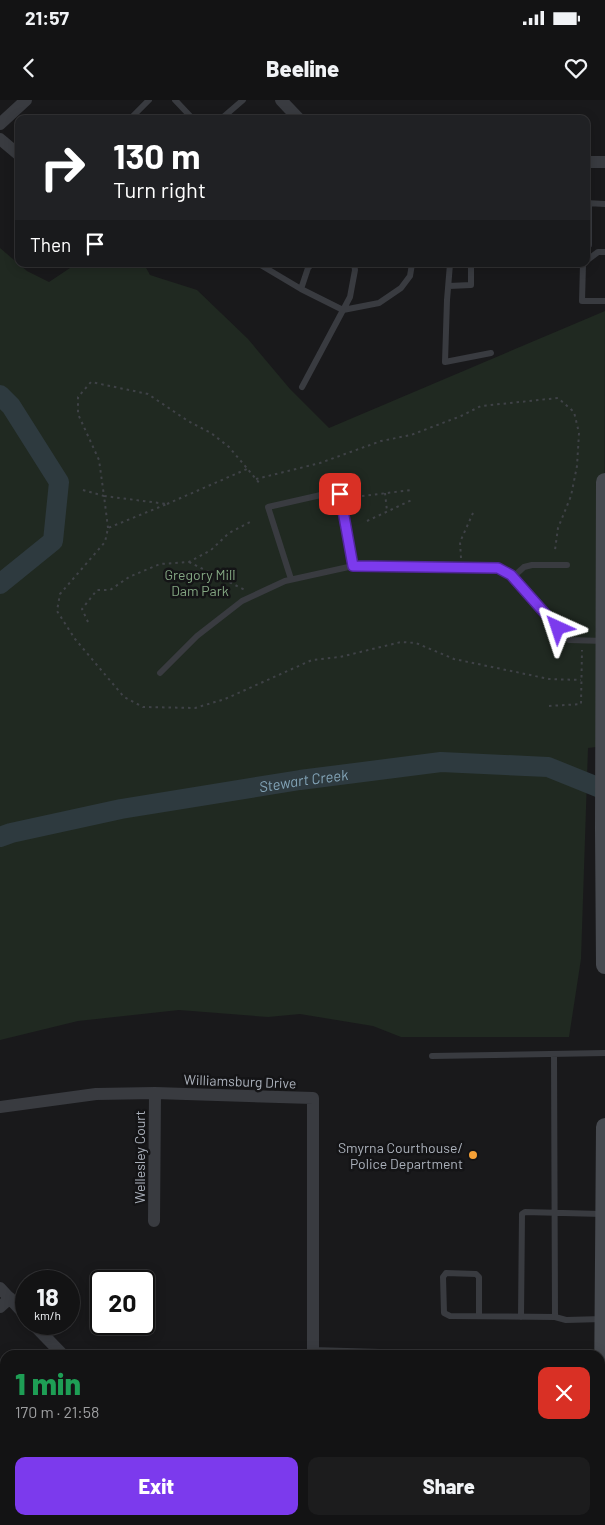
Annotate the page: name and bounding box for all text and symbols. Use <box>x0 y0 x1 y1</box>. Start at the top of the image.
text: 21:57 <box>25 6 69 29</box>
icon: back <box>15 54 43 82</box>
icon: heart <box>562 54 590 82</box>
text: Beeline <box>266 55 339 81</box>
text: 130 m <box>113 134 200 176</box>
icon: right <box>30 135 95 200</box>
text: Turn right <box>113 176 206 202</box>
icon: arrive <box>81 230 109 258</box>
text: Then <box>30 233 71 256</box>
pin <box>319 473 361 515</box>
icon: arrive <box>326 480 354 508</box>
park label: Gregory Mill Dam Park <box>165 566 235 599</box>
position arrow <box>531 601 583 653</box>
water label: Stewart Creek <box>258 765 350 796</box>
street label: Williamsburg Drive <box>183 1071 297 1091</box>
street label: Wellesley Court <box>131 1110 148 1204</box>
place label: Smyrna Courthouse/ Police Department <box>338 1139 463 1172</box>
marker: Smyrna Courthouse/ Police Department <box>467 1149 479 1161</box>
speed limit sign: 20 <box>90 1270 155 1335</box>
text: 18 <box>36 1281 59 1311</box>
text: km/h <box>34 1308 61 1322</box>
text: 1 min <box>15 1365 81 1401</box>
button: close <box>538 1367 590 1419</box>
text: 170 m · 21:58 <box>15 1402 99 1421</box>
button: Exit <box>15 1457 298 1515</box>
button: Share <box>308 1457 590 1515</box>

